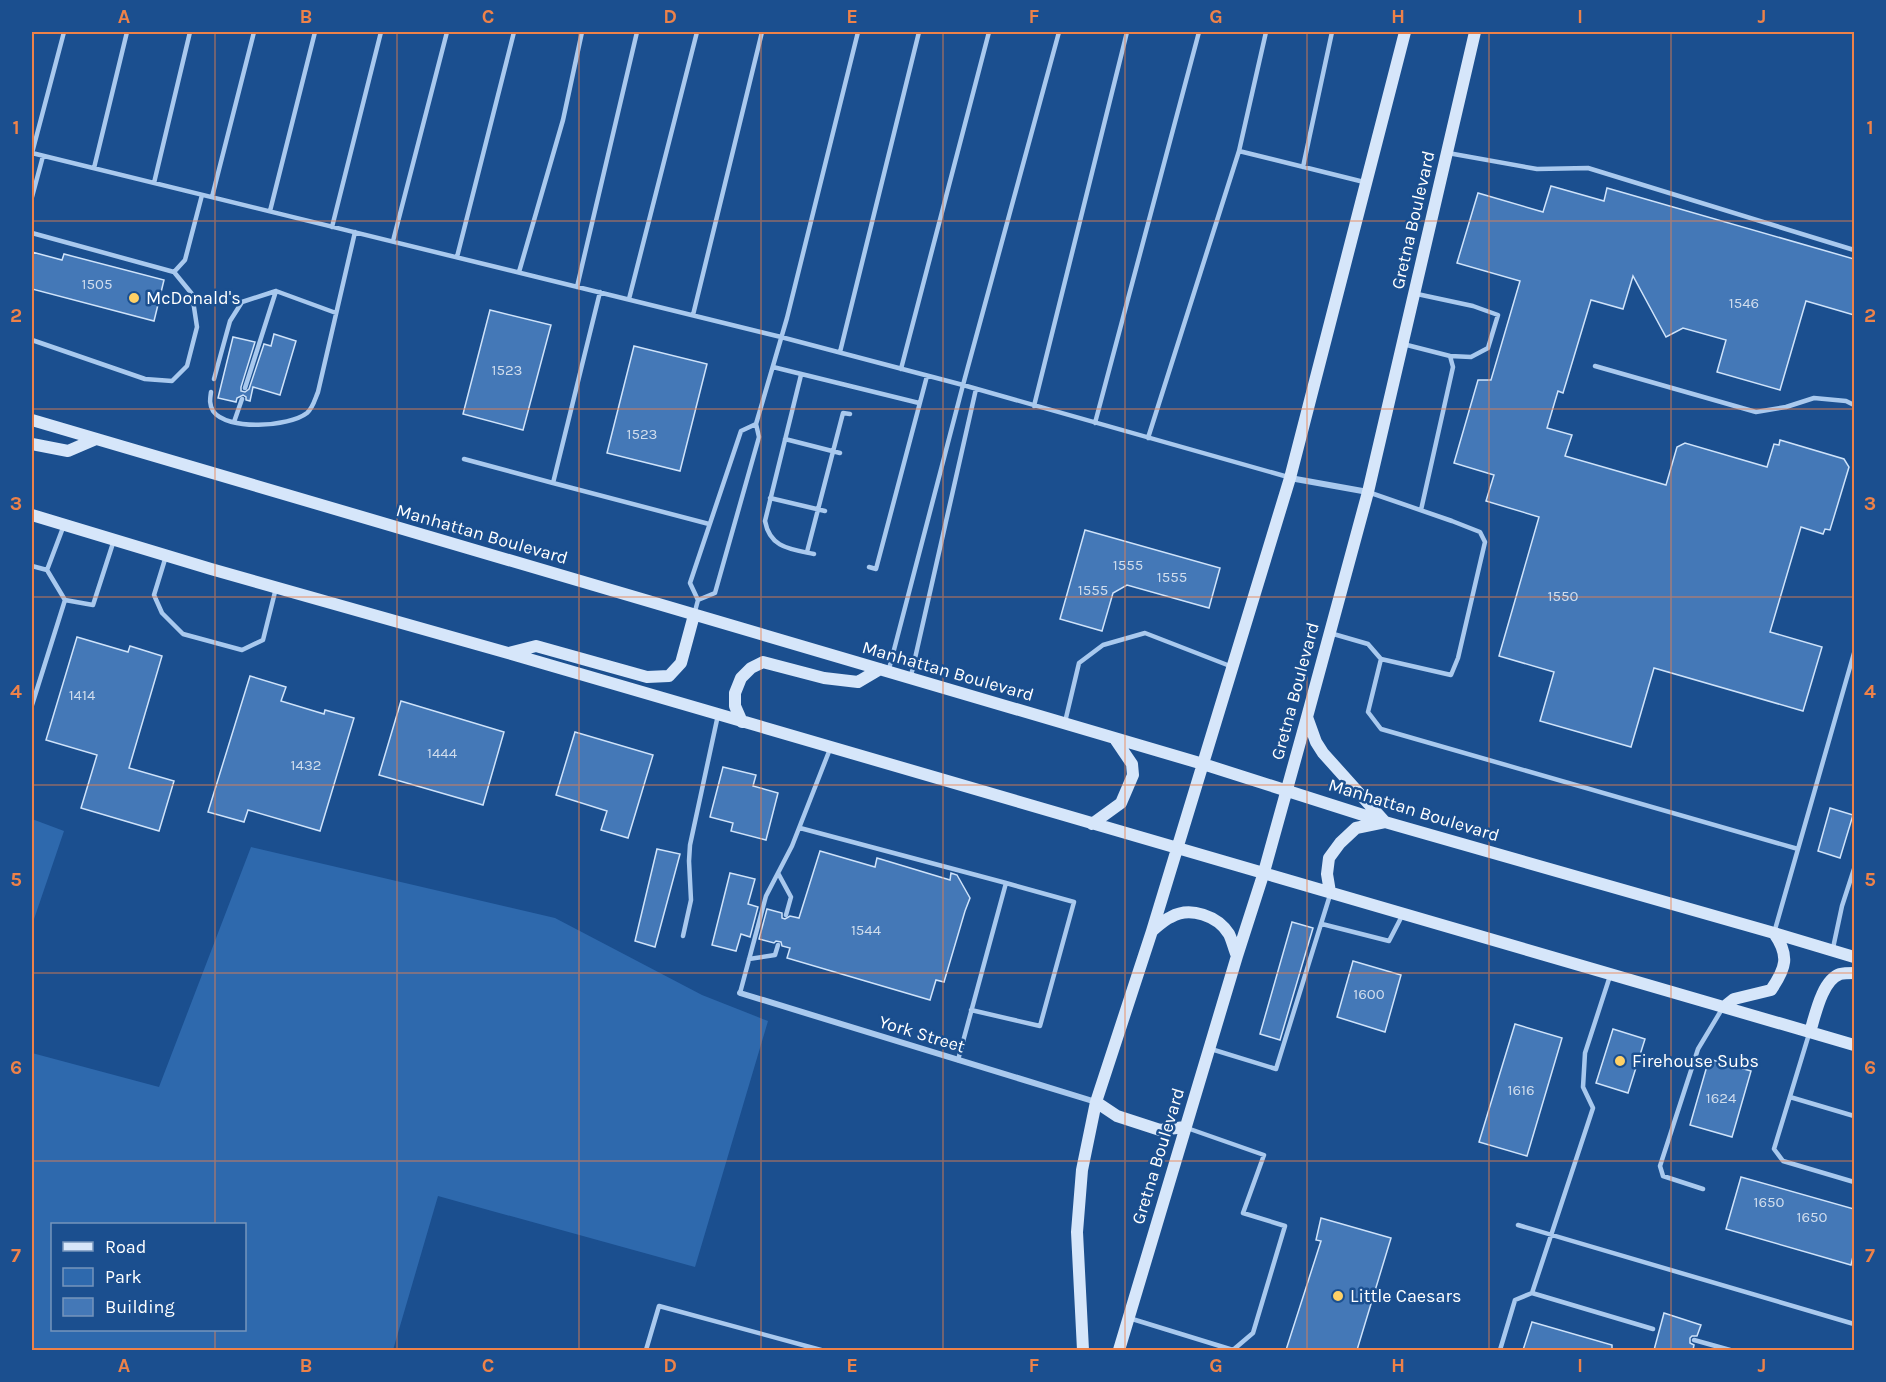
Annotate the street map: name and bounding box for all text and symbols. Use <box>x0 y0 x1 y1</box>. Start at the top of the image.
text: A <box>118 5 131 28</box>
text: B <box>300 5 312 28</box>
text: C <box>482 5 494 28</box>
text: D <box>663 5 677 28</box>
text: E <box>846 5 858 28</box>
text: F <box>1029 5 1040 28</box>
text: G <box>1209 5 1223 28</box>
text: H <box>1391 5 1405 28</box>
text: I <box>1577 5 1583 28</box>
text: J <box>1758 5 1766 28</box>
text: 1 <box>12 116 20 139</box>
text: 1 <box>1866 116 1874 139</box>
street label: Gretna Boulevard <box>1386 149 1440 291</box>
house number: 1505 <box>82 275 112 293</box>
place label: McDonald's <box>146 287 241 309</box>
marker: McDonald's <box>127 291 141 305</box>
house number: 1546 <box>1729 294 1759 312</box>
text: 2 <box>10 304 22 327</box>
text: 2 <box>1864 304 1876 327</box>
house number: 1523 <box>492 361 522 379</box>
house number: 1523 <box>627 425 657 443</box>
text: 3 <box>10 492 22 515</box>
text: 3 <box>1864 492 1876 515</box>
street label: Manhattan Boulevard <box>394 499 570 569</box>
house number: 1555 <box>1113 556 1143 574</box>
house number: 1555 <box>1157 568 1187 586</box>
house number: 1555 <box>1078 581 1108 599</box>
house number: 1550 <box>1548 587 1578 605</box>
street label: Gretna Boulevard <box>1266 620 1324 762</box>
street label: Manhattan Boulevard <box>860 636 1036 706</box>
text: 4 <box>10 680 22 703</box>
text: 4 <box>1864 680 1876 703</box>
house number: 1414 <box>69 686 96 704</box>
house number: 1444 <box>427 744 458 762</box>
house number: 1432 <box>291 756 321 774</box>
street label: Manhattan Boulevard <box>1326 774 1502 846</box>
text: 5 <box>10 868 22 891</box>
text: 5 <box>1864 868 1876 891</box>
house number: 1544 <box>851 921 882 939</box>
house number: 1600 <box>1353 985 1385 1003</box>
street label: York Street <box>876 1010 968 1058</box>
place label: Firehouse Subs <box>1632 1050 1759 1072</box>
marker: Firehouse Subs <box>1613 1054 1627 1068</box>
text: 6 <box>10 1056 22 1079</box>
text: 6 <box>1864 1056 1876 1079</box>
house number: 1616 <box>1507 1081 1535 1099</box>
street label: Gretna Boulevard <box>1127 1085 1189 1227</box>
house number: 1624 <box>1706 1089 1737 1107</box>
house number: 1650 <box>1754 1193 1785 1211</box>
house number: 1650 <box>1797 1208 1828 1226</box>
legend <box>51 1223 246 1331</box>
text: Road <box>105 1236 146 1258</box>
text: 7 <box>11 1244 21 1267</box>
text: 7 <box>1865 1244 1875 1267</box>
text: Park <box>105 1266 142 1288</box>
place label: Little Caesars <box>1350 1285 1461 1307</box>
marker: Little Caesars <box>1331 1289 1345 1303</box>
text: Building <box>105 1296 175 1318</box>
text: A <box>118 1354 131 1377</box>
text: B <box>300 1354 312 1377</box>
text: C <box>482 1354 494 1377</box>
text: D <box>663 1354 677 1377</box>
text: E <box>846 1354 858 1377</box>
text: F <box>1029 1354 1040 1377</box>
text: G <box>1209 1354 1223 1377</box>
text: H <box>1391 1354 1405 1377</box>
text: I <box>1577 1354 1583 1377</box>
text: J <box>1758 1354 1766 1377</box>

